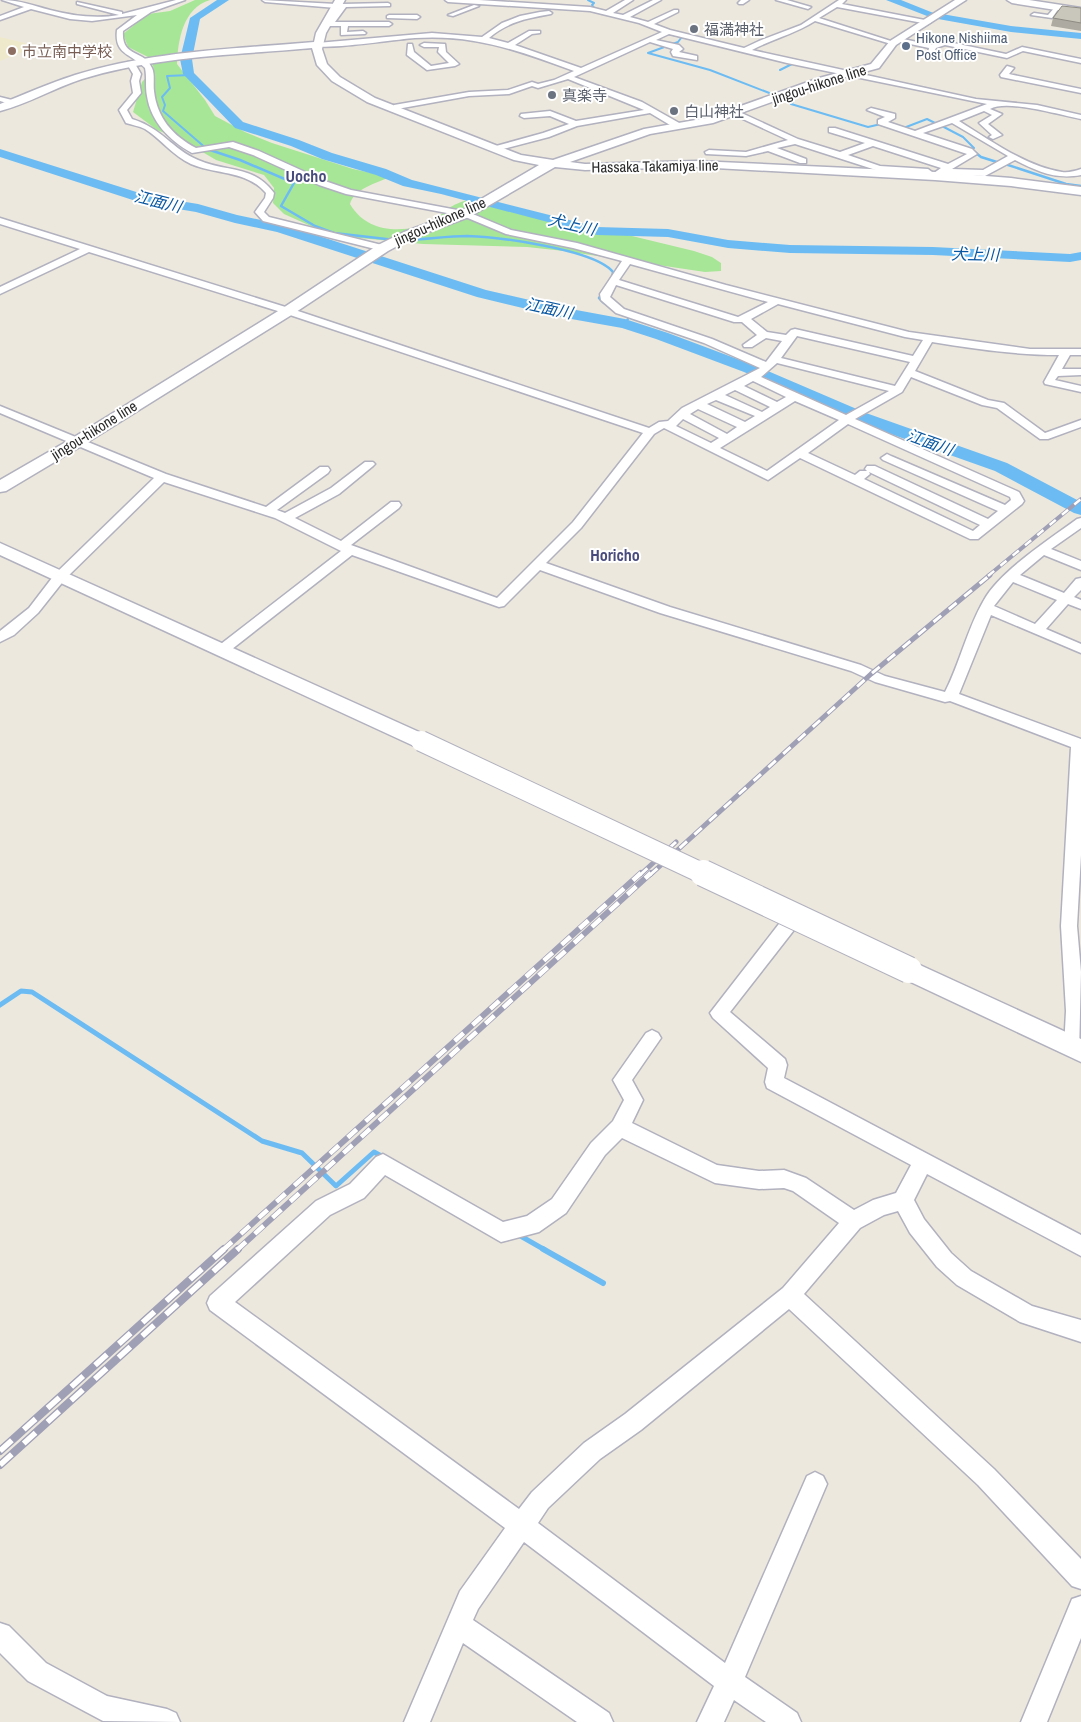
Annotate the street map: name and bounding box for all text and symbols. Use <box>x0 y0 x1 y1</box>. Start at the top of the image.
place label: 福満神社 <box>704 19 764 40</box>
marker: 福満神社 <box>688 23 700 35</box>
place label: Hikone Nishiima Post Office <box>916 27 1008 65</box>
marker: Hikone Nishiima Post Office <box>900 40 912 52</box>
place label: 市立南中学校 <box>22 41 112 62</box>
marker: 市立南中学校 <box>6 45 18 57</box>
street label: jingou-hikone line <box>768 59 869 109</box>
place label: 真楽寺 <box>562 85 607 106</box>
marker: 真楽寺 <box>546 89 558 101</box>
place label: 白山神社 <box>684 101 744 122</box>
marker: 白山神社 <box>668 105 680 117</box>
street label: Hassaka Takamiya line <box>591 154 719 178</box>
district label: Uocho <box>286 165 326 187</box>
water label: 江面川 <box>132 185 186 218</box>
street label: jingou-hikone line <box>390 191 489 251</box>
water label: 犬上川 <box>546 208 600 241</box>
water label: 犬上川 <box>951 243 1001 265</box>
water label: 江面川 <box>523 292 577 324</box>
street label: jingou-hikone line <box>46 395 141 465</box>
water label: 江面川 <box>904 423 958 461</box>
district label: Horicho <box>590 544 640 566</box>

